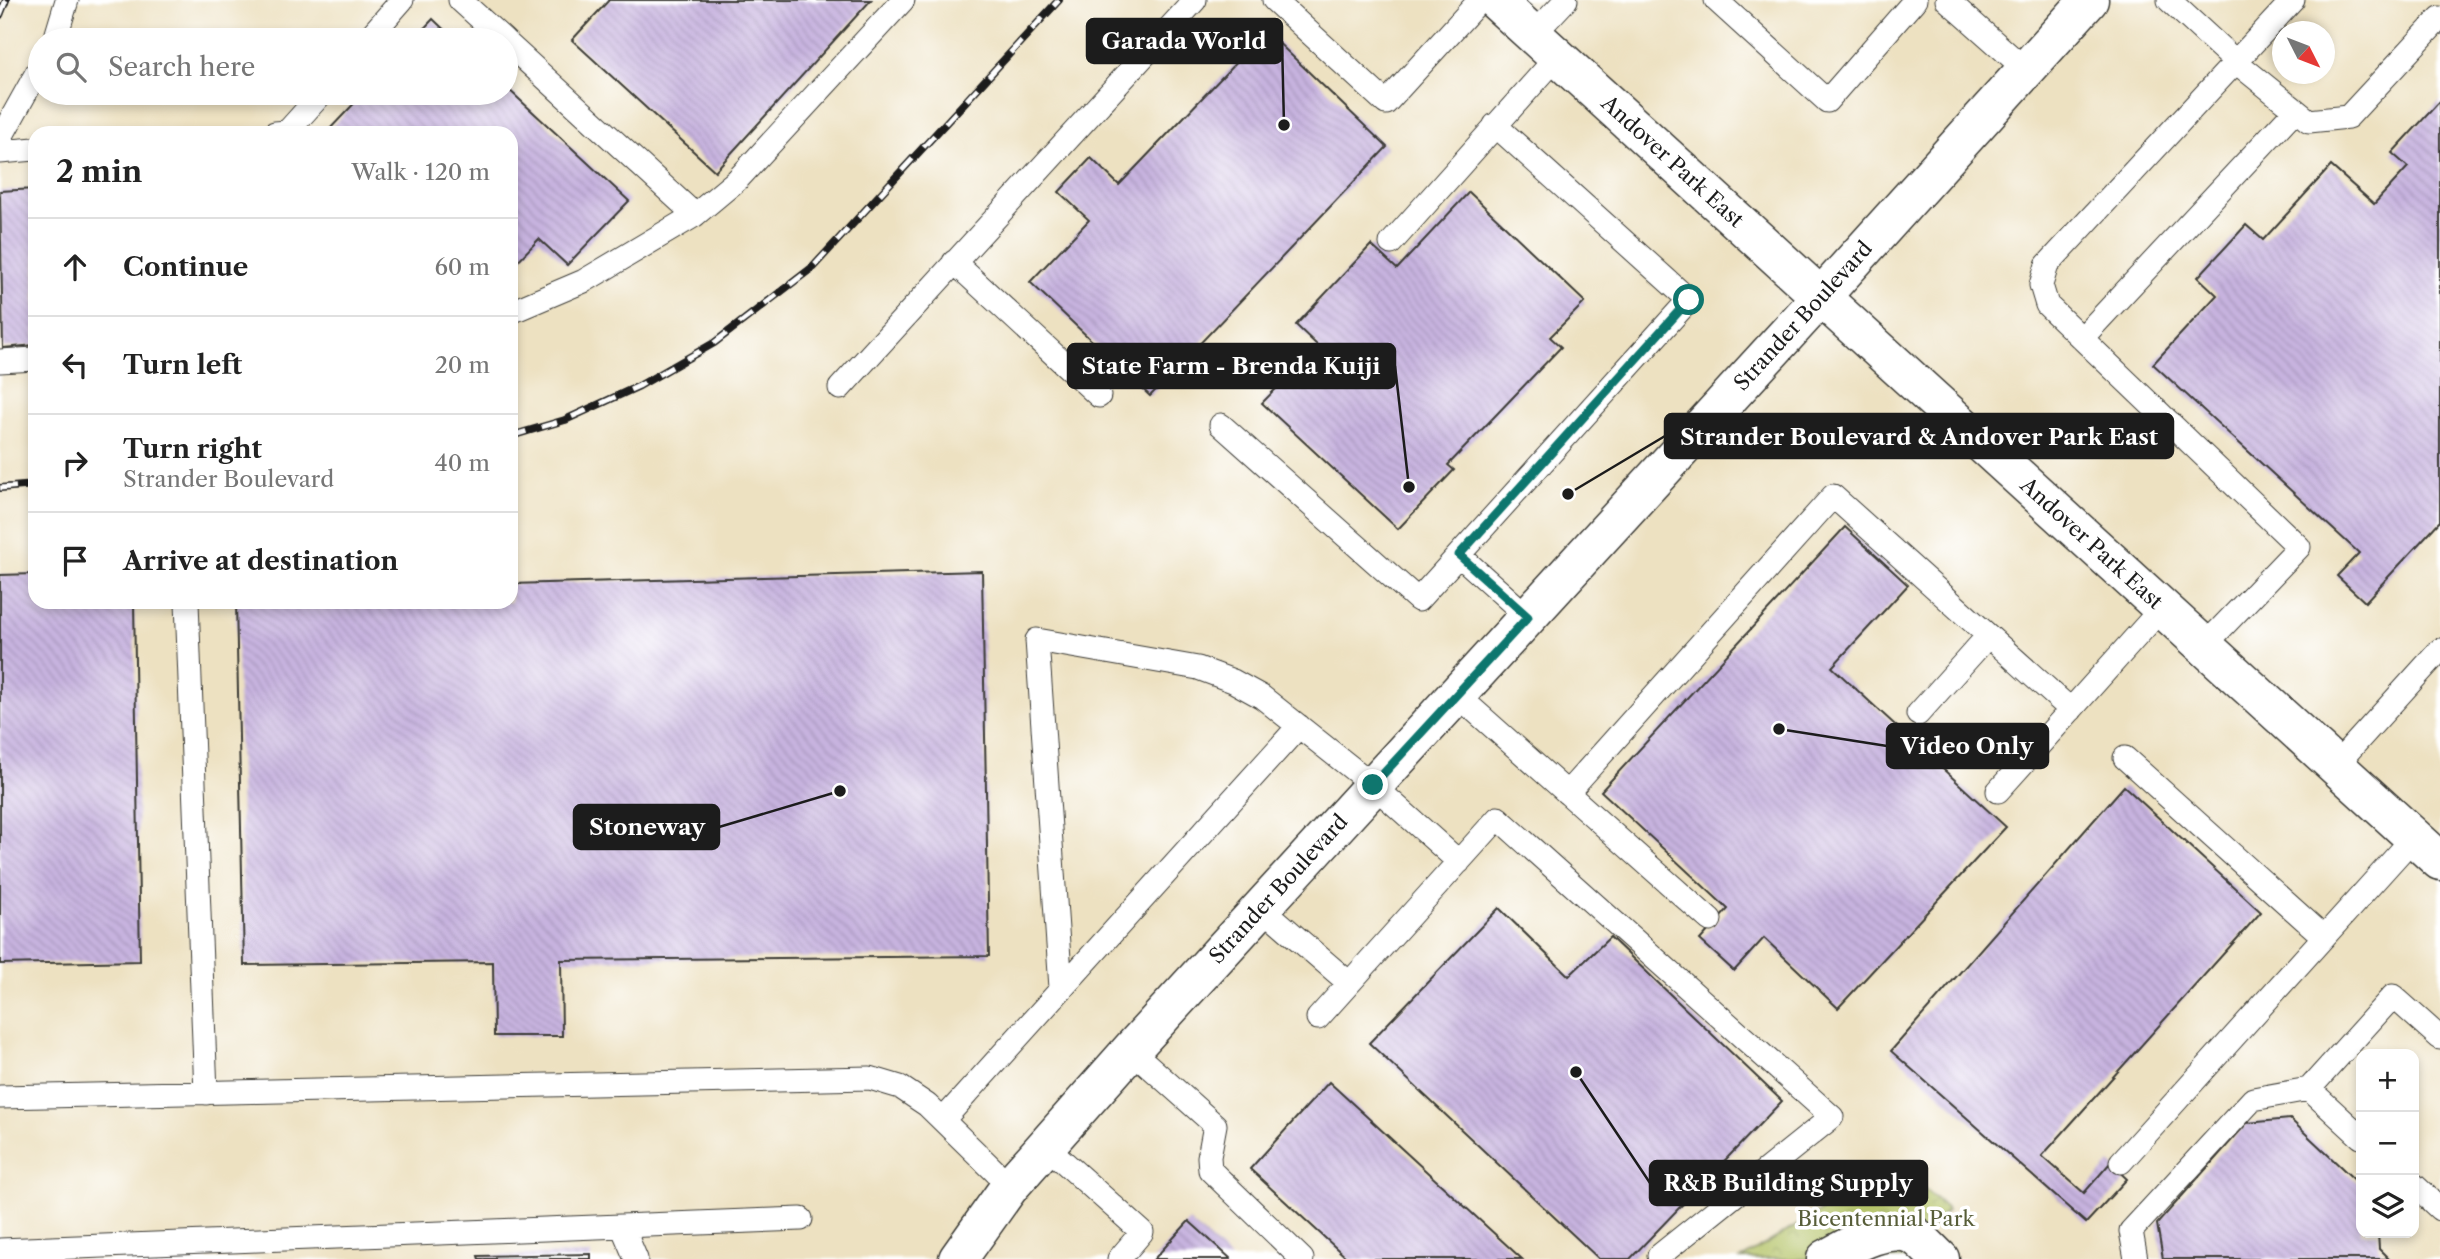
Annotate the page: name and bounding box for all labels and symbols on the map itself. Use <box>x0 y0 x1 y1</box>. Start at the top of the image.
callout: Garada World <box>1087 19 1282 63</box>
north arrow <box>2272 21 2335 84</box>
text: Garada World <box>1101 27 1267 55</box>
street label: Andover Park East <box>1596 90 1749 233</box>
street label: Strander Boulevard <box>1729 236 1877 395</box>
route start <box>1673 284 1704 315</box>
callout: State Farm - Brenda Kuiji <box>1068 344 1395 388</box>
text: State Farm - Brenda Kuiji <box>1082 352 1380 380</box>
callout: Strander Boulevard & Andover Park East <box>1665 414 2173 458</box>
text: Strander Boulevard & Andover Park East <box>1680 423 2159 451</box>
street label: Andover Park East <box>2015 472 2168 614</box>
callout: Video Only <box>1887 724 2048 768</box>
text: Video Only <box>1900 732 2034 760</box>
route end <box>1357 769 1388 800</box>
callout: Stoneway <box>574 805 719 849</box>
street label: Strander Boulevard <box>1204 809 1353 968</box>
text: Stoneway <box>589 813 706 841</box>
callout: R&B Building Supply <box>1650 1161 1927 1205</box>
text: R&B Building Supply <box>1663 1169 1913 1197</box>
park label: Bicentennial Park <box>1797 1206 1976 1231</box>

